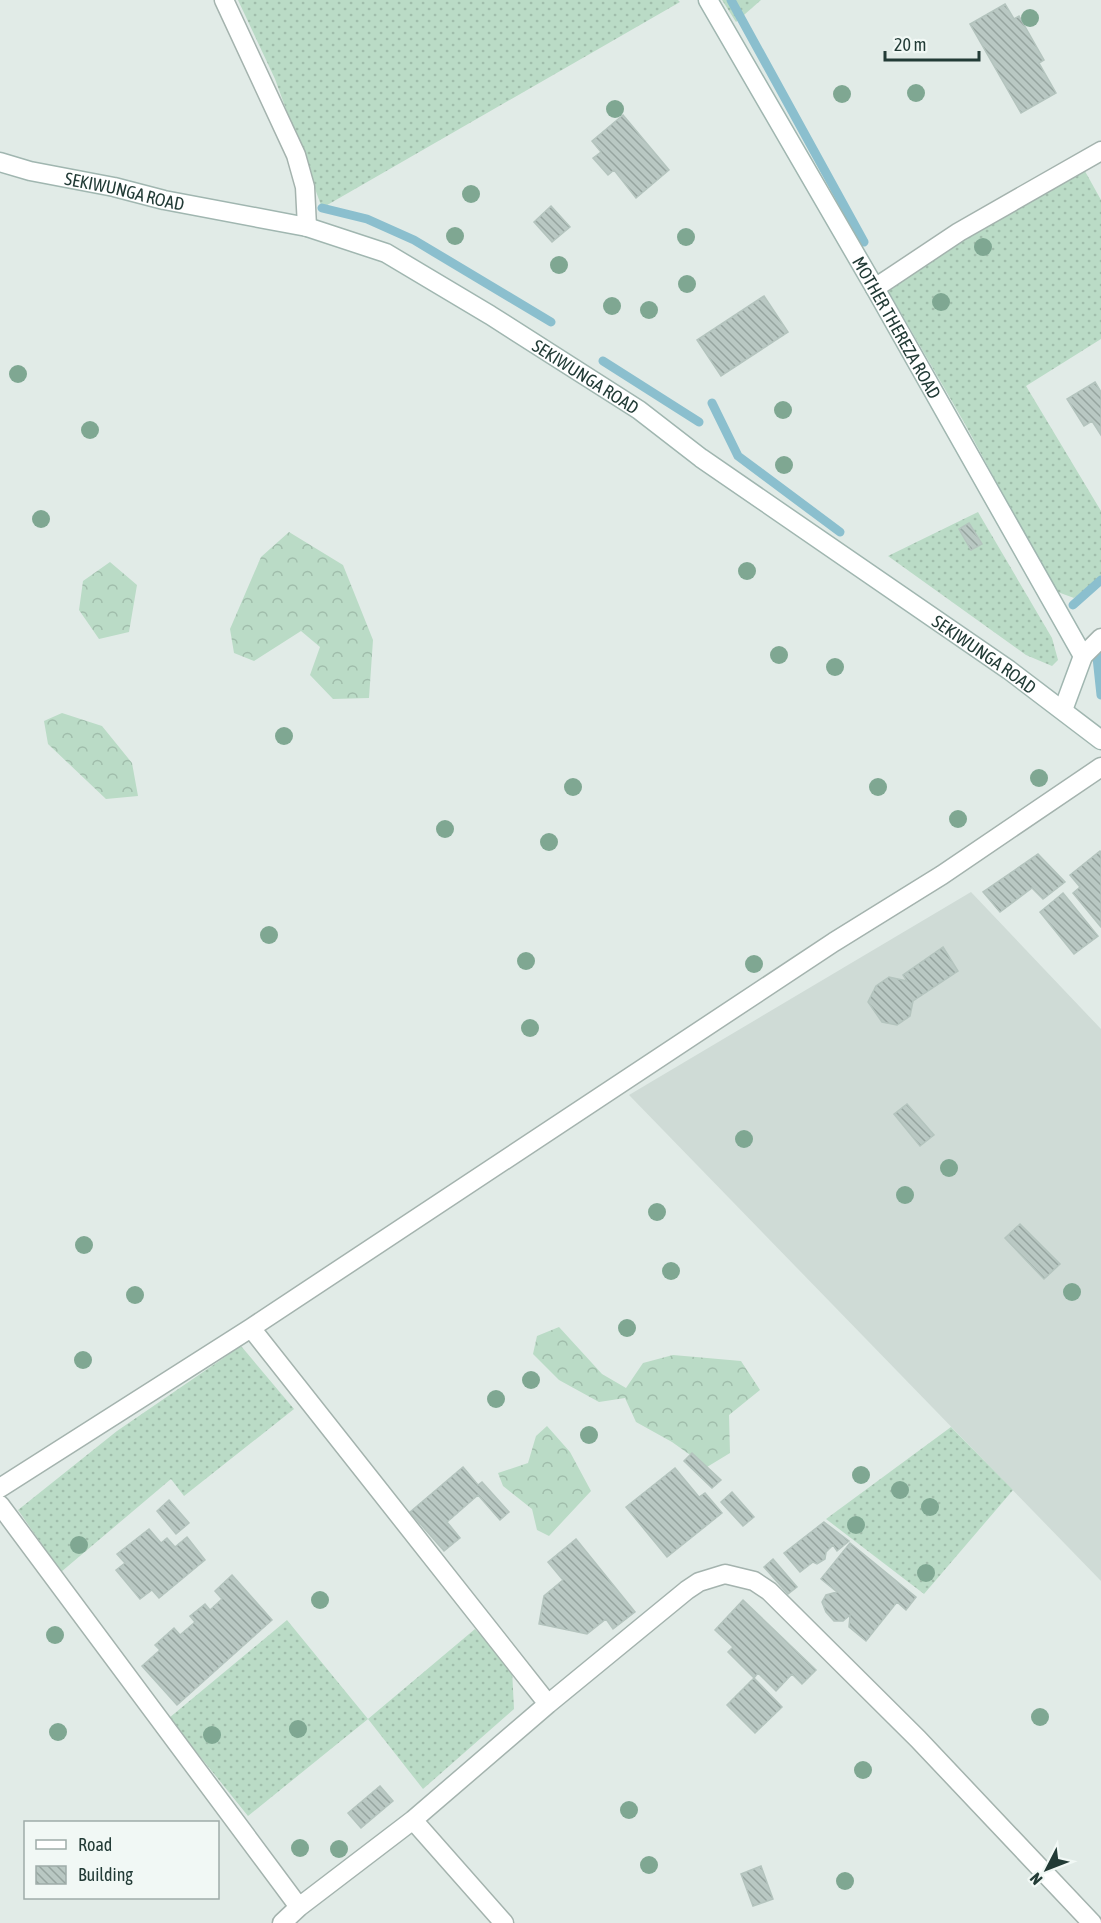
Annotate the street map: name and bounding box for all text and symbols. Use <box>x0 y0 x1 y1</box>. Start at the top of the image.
scale bar <box>885 24 980 62</box>
text: 20 m <box>894 34 926 55</box>
street label: SEKIWUNGA ROAD <box>63 167 186 214</box>
street label: MOTHER THEREZA ROAD <box>848 252 946 402</box>
street label: SEKIWUNGA ROAD <box>529 334 643 418</box>
street label: SEKIWUNGA ROAD <box>929 610 1041 698</box>
legend <box>24 1821 219 1899</box>
text: Road <box>78 1834 112 1855</box>
north arrow <box>1017 1839 1077 1899</box>
text: Building <box>78 1864 133 1885</box>
text: N <box>1026 1870 1046 1889</box>

